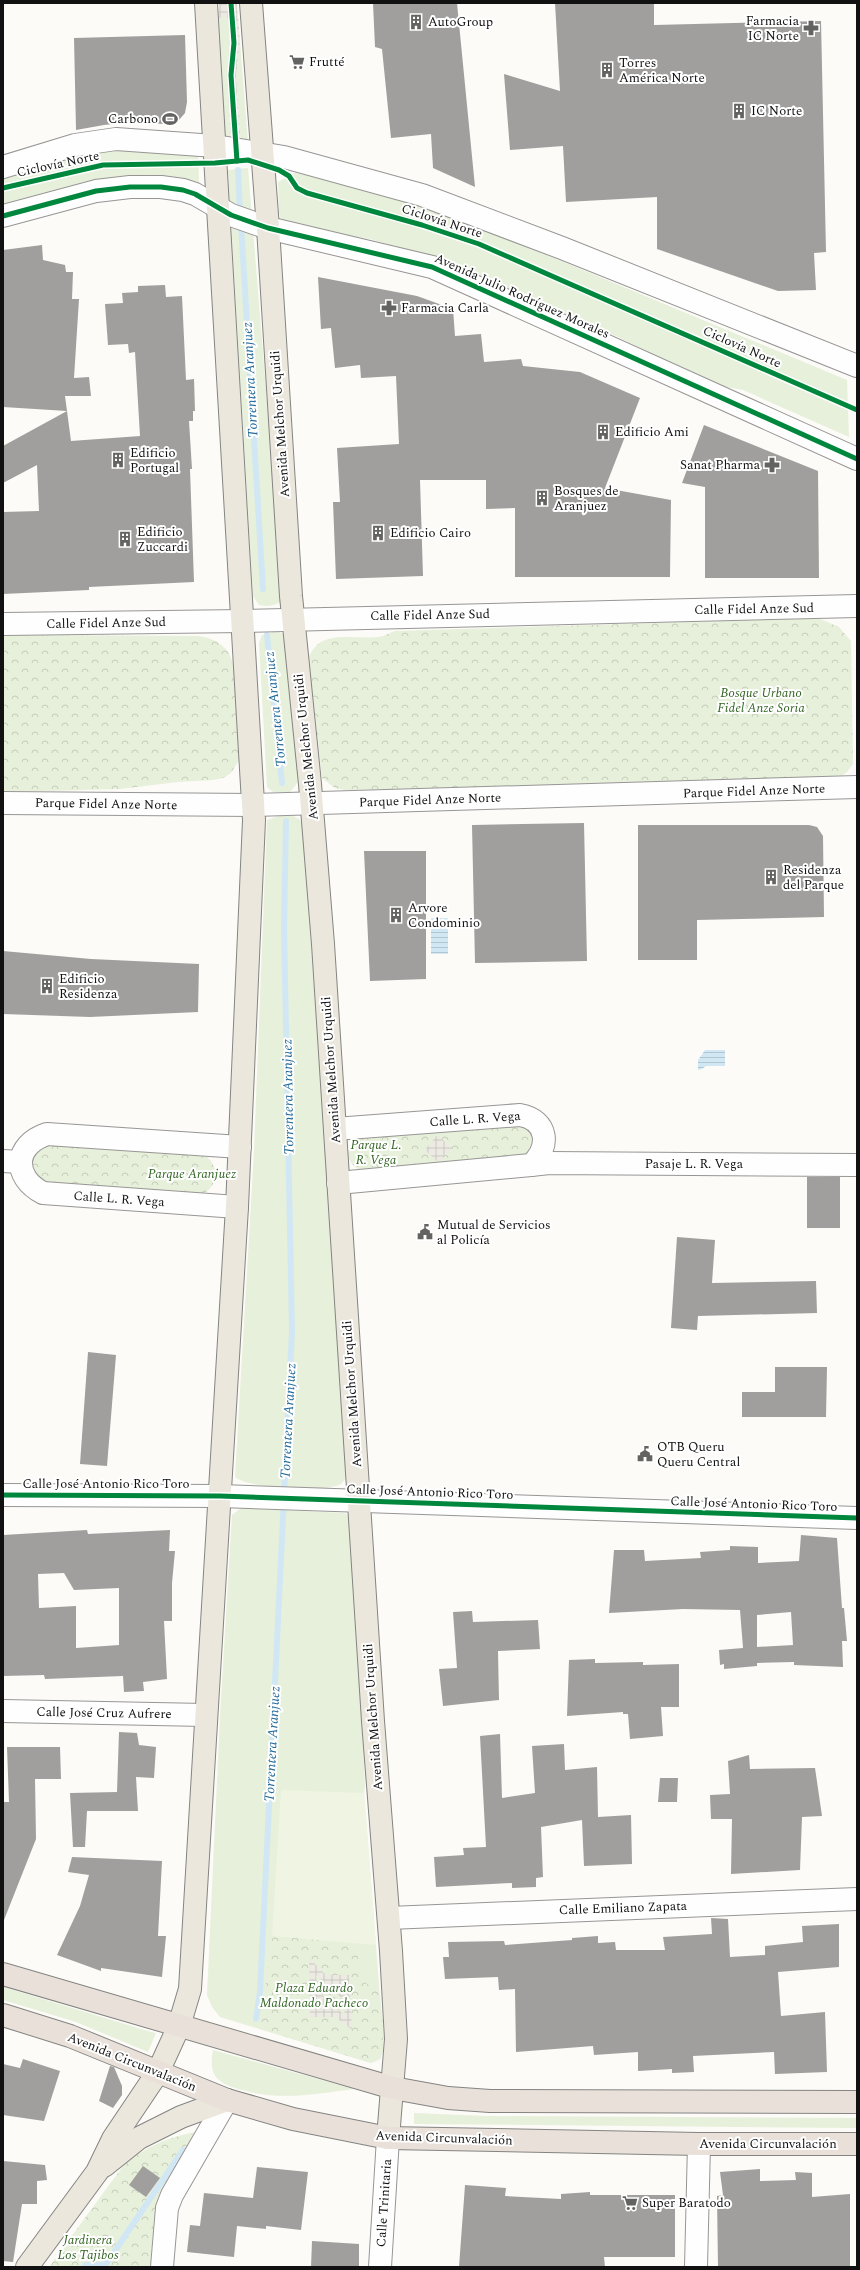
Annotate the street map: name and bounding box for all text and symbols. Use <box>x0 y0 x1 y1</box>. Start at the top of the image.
place label: Farmacia IC Norte <box>746 11 800 46</box>
place label: AutoGroup <box>428 12 493 32</box>
building icon: AutoGroup <box>407 13 425 31</box>
pharmacy icon: Farmacia IC Norte <box>802 19 820 37</box>
place label: Frutté <box>309 52 345 72</box>
supermarket icon: Frutté <box>288 53 306 71</box>
place label: Torres América Norte <box>619 53 705 88</box>
building icon: Torres América Norte <box>598 61 616 79</box>
place label: IC Norte <box>751 101 802 121</box>
building icon: IC Norte <box>730 102 748 120</box>
place label: Carbono <box>108 109 158 129</box>
sports icon: Carbono <box>161 110 179 128</box>
street label: Ciclovía Norte <box>15 145 101 183</box>
street label: Ciclovía Norte <box>399 199 485 243</box>
street label: Avenida Julio Rodríguez Morales <box>431 248 613 344</box>
place label: Farmacia Carla <box>401 298 489 318</box>
pharmacy icon: Farmacia Carla <box>380 299 398 317</box>
water label: Torrentera Aranjuez <box>236 321 264 438</box>
street label: Ciclovía Norte <box>700 321 784 373</box>
street label: Avenida Melchor Urquidi <box>265 350 295 498</box>
place label: Edificio Ami <box>615 422 689 442</box>
building icon: Edificio Ami <box>594 423 612 441</box>
place label: Edificio Portugal <box>130 443 179 478</box>
building icon: Edificio Portugal <box>109 451 127 469</box>
place label: Sanat Pharma <box>680 455 761 475</box>
pharmacy icon: Sanat Pharma <box>763 456 781 474</box>
place label: Bosques de Aranjuez <box>554 481 619 516</box>
building icon: Bosques de Aranjuez <box>533 489 551 507</box>
place label: Edificio Zuccardi <box>137 522 188 557</box>
place label: Edificio Cairo <box>390 523 471 543</box>
building icon: Edificio Cairo <box>369 524 387 542</box>
building icon: Edificio Zuccardi <box>116 530 134 548</box>
street label: Calle Fidel Anze Sud <box>694 598 814 620</box>
street label: Calle Fidel Anze Sud <box>370 604 490 626</box>
street label: Calle Fidel Anze Sud <box>46 612 166 634</box>
water label: Torrentera Aranjuez <box>258 650 291 768</box>
street label: Avenida Melchor Urquidi <box>288 673 324 821</box>
park label: Bosque Urbano Fidel Anze Soria <box>717 683 805 718</box>
street label: Parque Fidel Anze Norte <box>682 779 826 803</box>
street label: Parque Fidel Anze Norte <box>358 788 502 812</box>
street label: Parque Fidel Anze Norte <box>35 793 177 815</box>
place label: Residenza del Parque <box>783 860 844 895</box>
building icon: Residenza del Parque <box>762 868 780 886</box>
place label: Arvore Condominio <box>408 898 480 933</box>
building icon: Arvore Condominio <box>387 906 405 924</box>
place label: Edificio Residenza <box>59 969 118 1004</box>
building icon: Edificio Residenza <box>38 977 56 995</box>
street label: Avenida Melchor Urquidi <box>316 996 346 1144</box>
water label: Torrentera Aranjuez <box>276 1039 300 1155</box>
street label: Calle L. R. Vega <box>429 1106 522 1132</box>
park label: Parque L. R. Vega <box>350 1135 402 1170</box>
street label: Pasaje L. R. Vega <box>645 1154 744 1174</box>
park label: Parque Aranjuez <box>148 1164 236 1184</box>
street label: Calle L. R. Vega <box>73 1186 166 1212</box>
place label: Mutual de Servicios al Policía <box>437 1215 551 1250</box>
public building icon: Mutual de Servicios al Policía <box>416 1223 434 1241</box>
street label: Avenida Melchor Urquidi <box>337 1320 367 1468</box>
water label: Torrentera Aranjuez <box>274 1362 302 1479</box>
place label: OTB Queru Queru Central <box>657 1437 740 1472</box>
public building icon: OTB Queru Queru Central <box>636 1445 654 1463</box>
street label: Calle José Antonio Rico Toro <box>22 1474 190 1494</box>
street label: Calle José Antonio Rico Toro <box>346 1479 514 1505</box>
street label: Calle José Antonio Rico Toro <box>670 1491 838 1517</box>
street label: Avenida Melchor Urquidi <box>358 1643 388 1791</box>
water label: Torrentera Aranjuez <box>258 1685 286 1802</box>
street label: Calle José Cruz Aufrere <box>36 1702 172 1724</box>
street label: Calle Emiliano Zapata <box>559 1896 688 1920</box>
park label: Plaza Eduardo Maldonado Pacheco <box>260 1978 368 2013</box>
street label: Avenida Circunvalación <box>65 2027 200 2097</box>
street label: Avenida Circunvalación <box>375 2126 513 2150</box>
street label: Avenida Circunvalación <box>699 2134 837 2154</box>
street label: Calle Trinitaria <box>371 2157 397 2248</box>
place label: Super Baratodo <box>642 2193 731 2213</box>
supermarket icon: Super Baratodo <box>621 2194 639 2212</box>
park label: Jardinera Los Tajibos <box>58 2230 119 2265</box>

